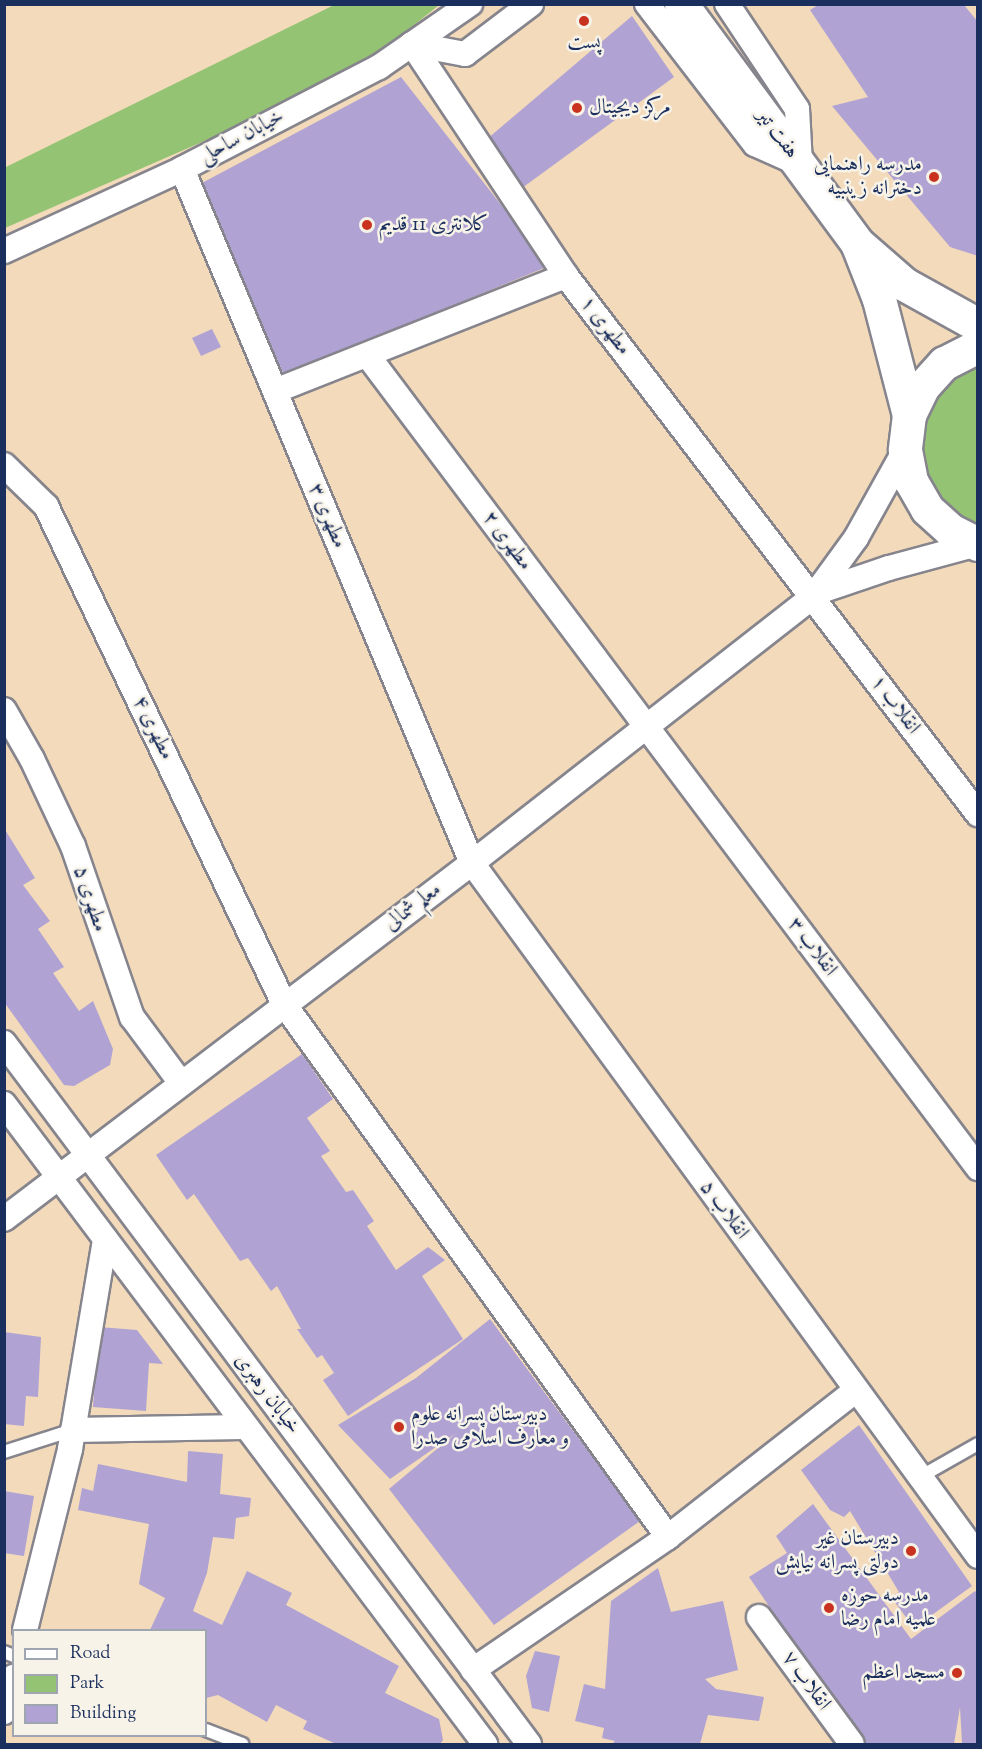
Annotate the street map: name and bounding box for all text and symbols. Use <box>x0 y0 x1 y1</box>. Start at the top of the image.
marker: پست <box>577 14 591 28</box>
place label: پست <box>567 30 601 56</box>
place label: مرکز دیجیتال <box>589 95 671 121</box>
marker: مرکز دیجیتال <box>570 101 584 115</box>
street label: خیابان ساحلی <box>195 104 289 170</box>
street label: هفت تیر <box>750 104 804 164</box>
place label: مدرسه راهنمایی دخترانه زینبیه <box>814 152 922 202</box>
marker: مدرسه راهنمایی دخترانه زینبیه <box>927 170 941 184</box>
place label: کلانتری 11 قدیم <box>379 212 489 238</box>
marker: کلانتری 11 قدیم <box>360 218 374 232</box>
street label: مطهری ۱ <box>574 291 636 361</box>
street label: مطهری ۳ <box>302 480 352 552</box>
street label: مطهری ۲ <box>476 506 538 576</box>
street label: انقلاب ۱ <box>865 671 925 739</box>
street label: مطهری ۴ <box>127 692 179 764</box>
street label: مطهری ۵ <box>68 863 112 935</box>
street label: معلم شمالی <box>379 877 447 937</box>
street label: انقلاب ۳ <box>782 913 842 981</box>
street label: انقلاب ۵ <box>694 1175 754 1245</box>
street label: خیابان رهبری <box>229 1349 305 1439</box>
place label: دبیرستان پسرانه علوم و معارف اسلامی صدرا <box>411 1402 569 1452</box>
marker: دبیرستان پسرانه علوم و معارف اسلامی صدرا <box>392 1420 406 1434</box>
place label: دبیرستان غیر دولتی پسرانه نیایش <box>776 1526 899 1576</box>
marker: دبیرستان غیر دولتی پسرانه نیایش <box>904 1544 918 1558</box>
place label: مدرسه حوزه علمیه امام رضا <box>841 1583 936 1633</box>
marker: مدرسه حوزه علمیه امام رضا <box>822 1601 836 1615</box>
legend <box>12 1629 207 1737</box>
text: Road <box>70 1641 110 1667</box>
street label: انقلاب ۷ <box>776 1646 836 1716</box>
place label: مسجد اعظم <box>862 1660 945 1686</box>
marker: مسجد اعظم <box>950 1666 964 1680</box>
text: Park <box>70 1671 104 1697</box>
text: Building <box>70 1701 136 1727</box>

